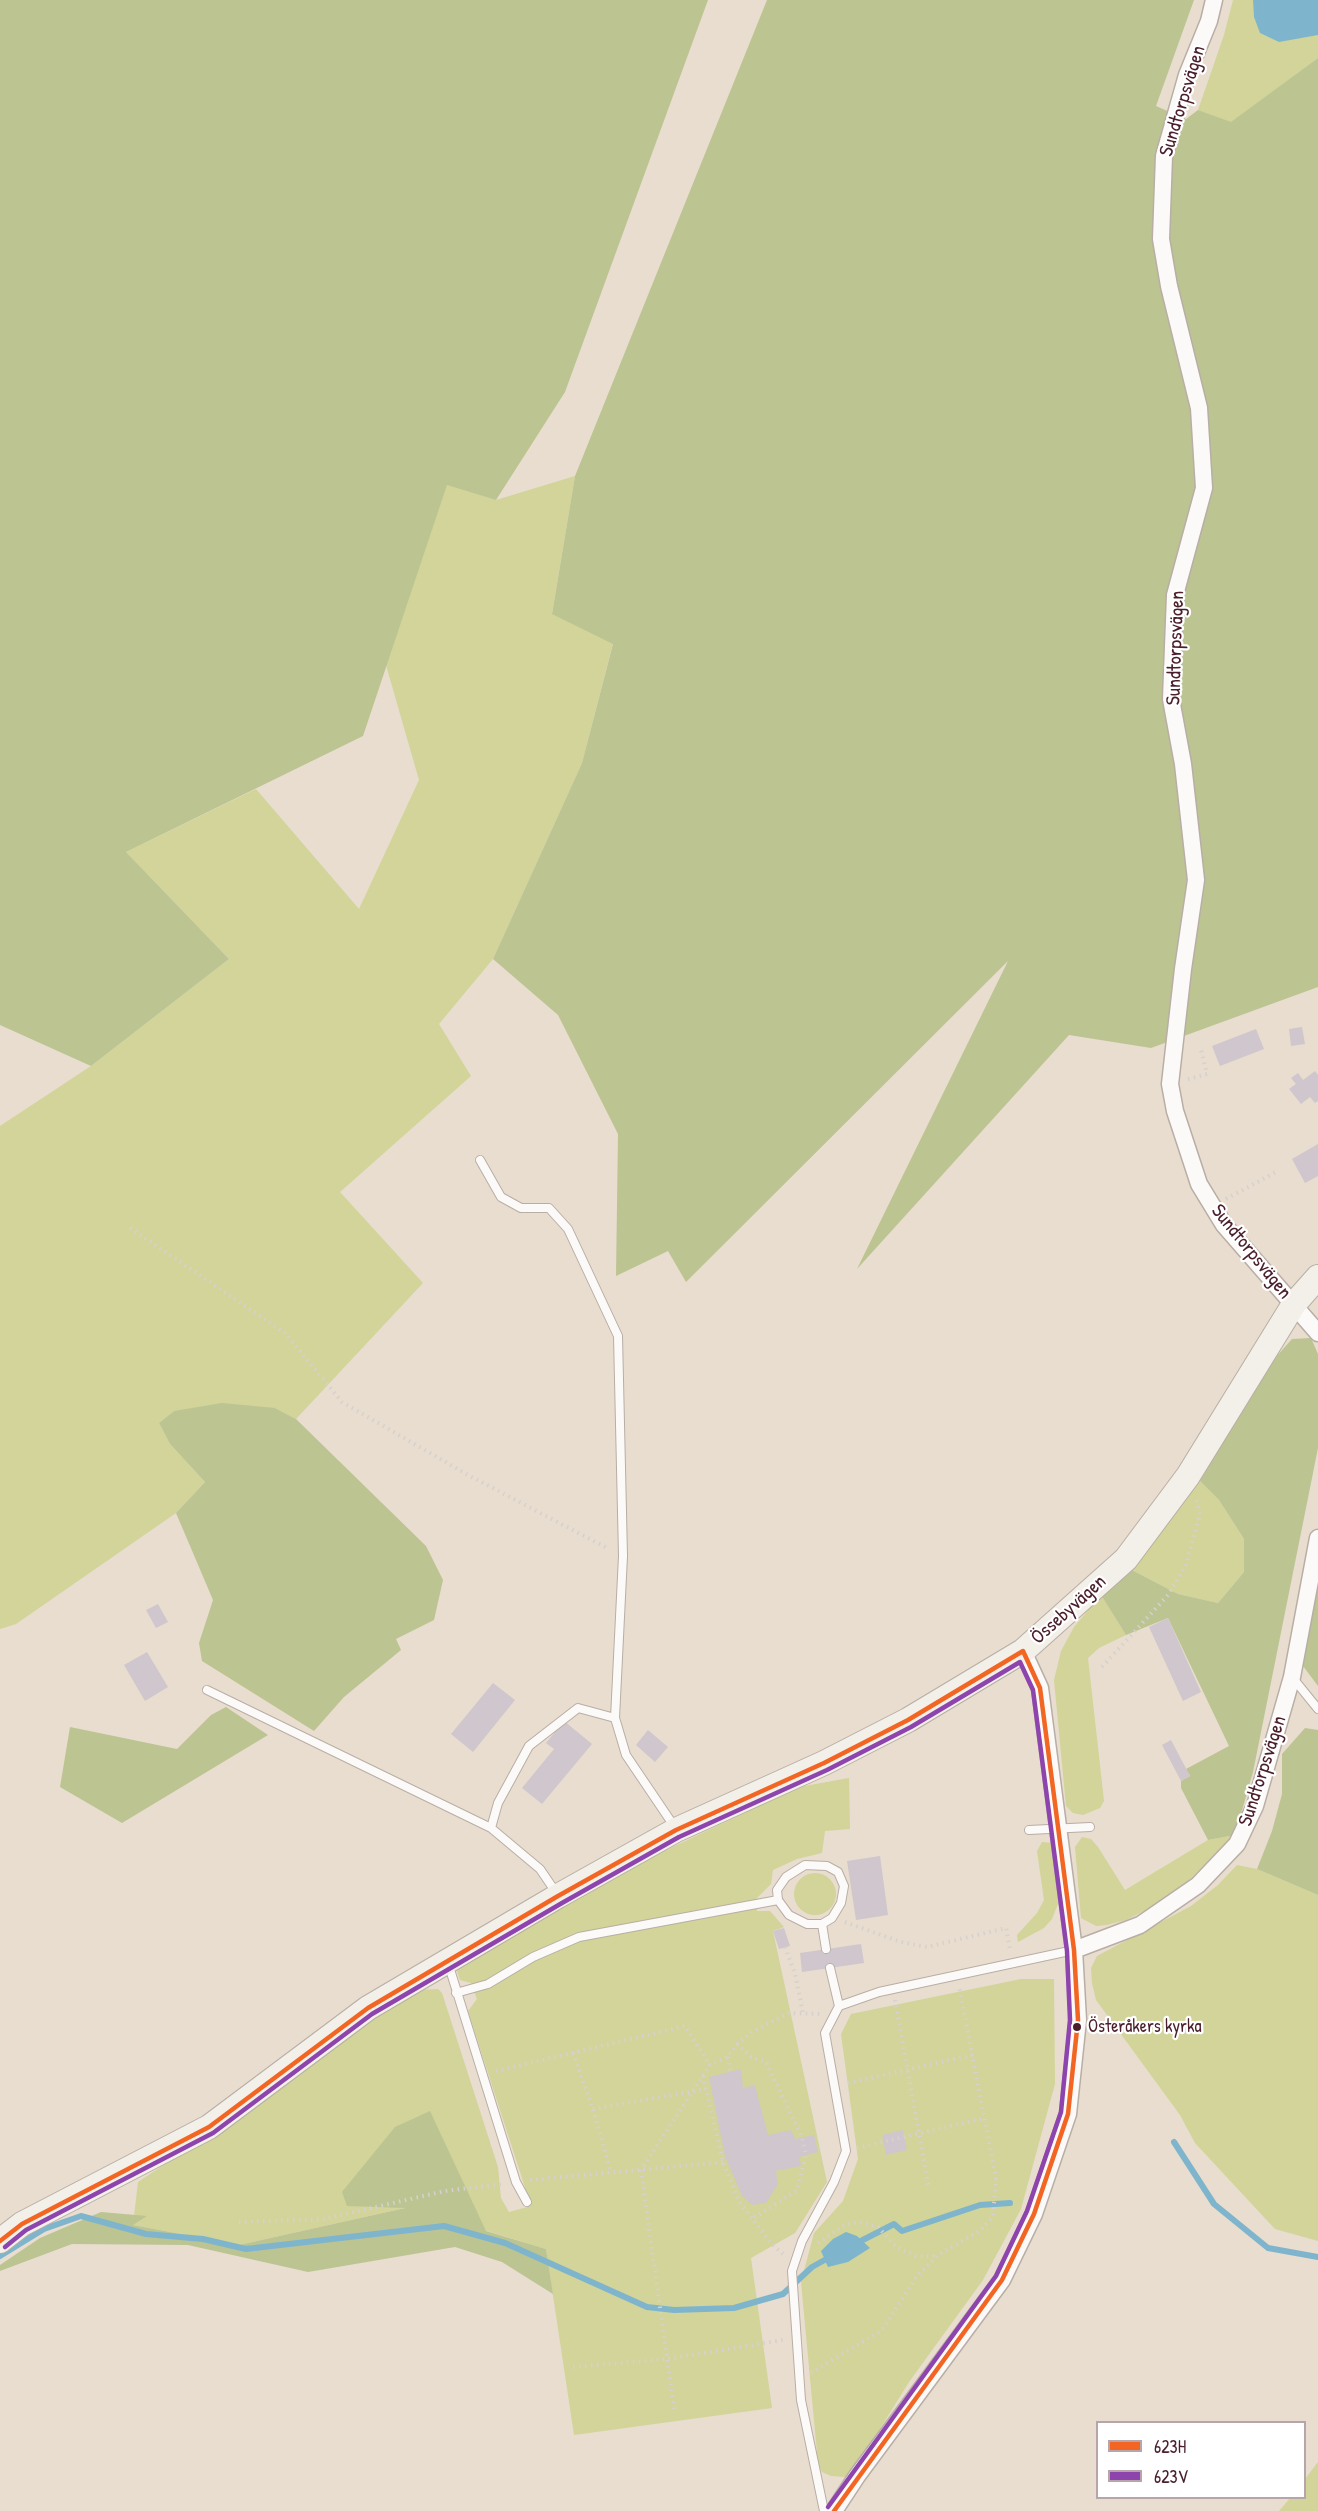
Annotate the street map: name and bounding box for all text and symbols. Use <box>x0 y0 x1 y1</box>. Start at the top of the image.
street label: Sundtorpsvägen <box>1155 43 1211 159</box>
street label: Sundtorpsvägen <box>1162 590 1190 706</box>
street label: Sundtorpsvägen <box>1206 1200 1296 1304</box>
street label: Össebyvägen <box>1026 1570 1112 1650</box>
street label: Sundtorpsvägen <box>1234 1713 1292 1829</box>
place label: Österåkers kyrka <box>1088 2016 1201 2038</box>
marker: Österåkers kyrka <box>1071 2021 1083 2033</box>
legend <box>1096 2421 1306 2499</box>
text: 623H <box>1154 2434 1186 2459</box>
text: 623V <box>1154 2464 1188 2489</box>

